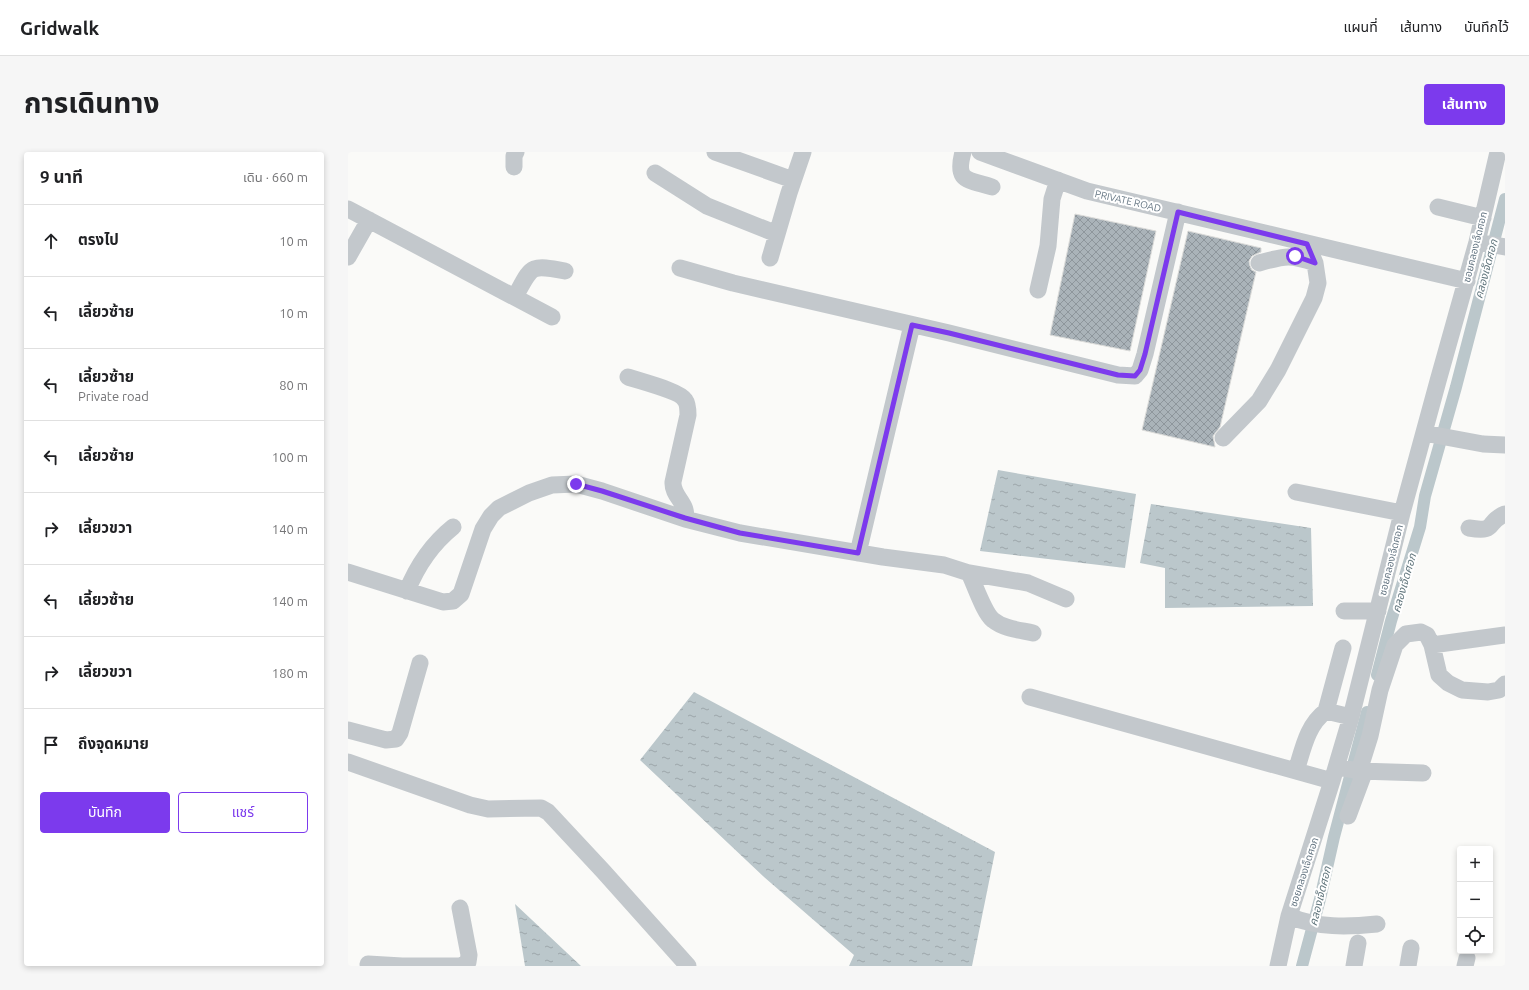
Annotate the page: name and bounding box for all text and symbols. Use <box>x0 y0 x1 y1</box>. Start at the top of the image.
text: Gridwalk <box>20 17 99 39</box>
text: แผนที่ <box>1344 19 1378 35</box>
text: เส้นทาง <box>1400 19 1442 35</box>
text: บันทึกไว้ <box>1464 19 1509 35</box>
button: เส้นทาง <box>1424 84 1505 125</box>
text: การเดินทาง <box>24 87 159 118</box>
text: 9 นาที <box>40 167 83 186</box>
text: เดิน · 660 m <box>243 170 308 184</box>
street label: PRIVATE ROAD <box>1094 188 1162 214</box>
street label: ซอยคลองเจ็ดศอก <box>1460 210 1490 284</box>
icon: ahead <box>40 230 62 252</box>
text: ตรงไป <box>78 231 119 248</box>
text: 10 m <box>279 234 308 248</box>
water label: คลองเจ็ดศอก <box>1472 238 1500 300</box>
route start <box>1286 247 1304 265</box>
icon: left <box>40 302 62 324</box>
text: เลี้ยวซ้าย <box>78 303 134 320</box>
text: 10 m <box>279 306 308 320</box>
text: เลี้ยวซ้าย <box>78 368 134 385</box>
icon: left <box>40 374 62 396</box>
text: 80 m <box>279 378 308 392</box>
text: Private road <box>78 389 149 403</box>
icon: left <box>40 446 62 468</box>
text: เลี้ยวซ้าย <box>78 447 134 464</box>
text: 100 m <box>272 450 308 464</box>
route end <box>567 475 585 493</box>
icon: right <box>40 518 62 540</box>
text: เลี้ยวขวา <box>78 519 132 536</box>
text: 140 m <box>272 522 308 536</box>
street label: ซอยคลองเจ็ดศอก <box>1376 523 1406 597</box>
water label: คลองเจ็ดศอก <box>1389 552 1419 614</box>
icon: left <box>40 590 62 612</box>
text: เลี้ยวซ้าย <box>78 591 134 608</box>
text: 140 m <box>272 594 308 608</box>
icon: right <box>40 662 62 684</box>
text: เลี้ยวขวา <box>78 663 132 680</box>
text: 180 m <box>272 666 308 680</box>
icon: arrive <box>40 734 62 756</box>
text: ถึงจุดหมาย <box>78 735 149 752</box>
button: บันทึก <box>40 792 170 833</box>
button: แชร์ <box>178 792 308 833</box>
street label: ซอยคลองเจ็ดศอก <box>1287 836 1321 908</box>
map controls <box>1457 846 1493 954</box>
button: + <box>1457 846 1493 882</box>
water label: คลองเจ็ดศอก <box>1306 865 1334 927</box>
button: − <box>1457 882 1493 918</box>
button: locate <box>1457 918 1493 954</box>

